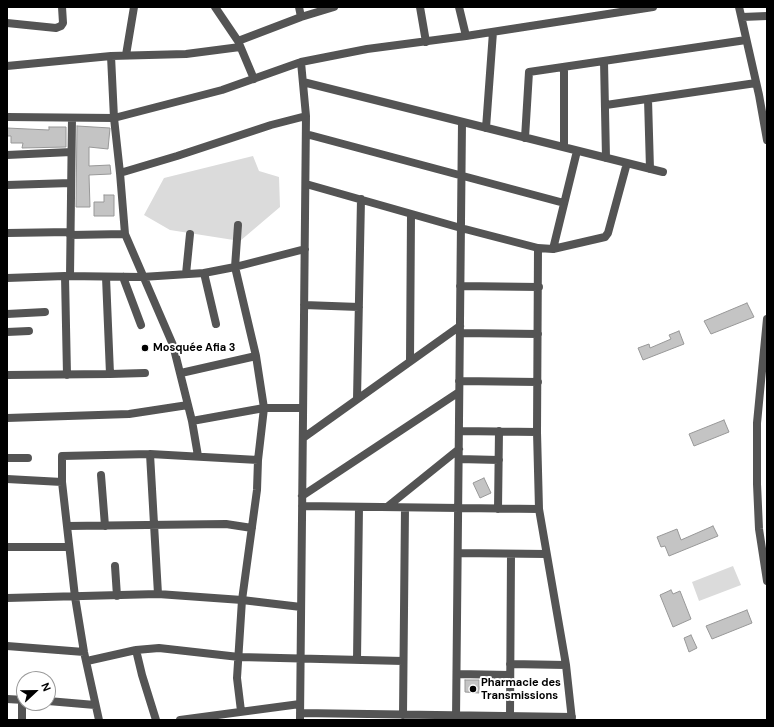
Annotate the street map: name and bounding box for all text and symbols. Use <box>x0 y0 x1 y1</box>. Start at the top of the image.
place label: Mosquée Afia 3 <box>153 341 235 355</box>
marker: Mosquée Afia 3 <box>140 343 150 353</box>
north arrow <box>16 671 56 711</box>
place label: Pharmacie des Transmissions <box>481 676 561 702</box>
text: N <box>38 681 54 693</box>
marker: Pharmacie des Transmissions <box>468 684 478 694</box>

